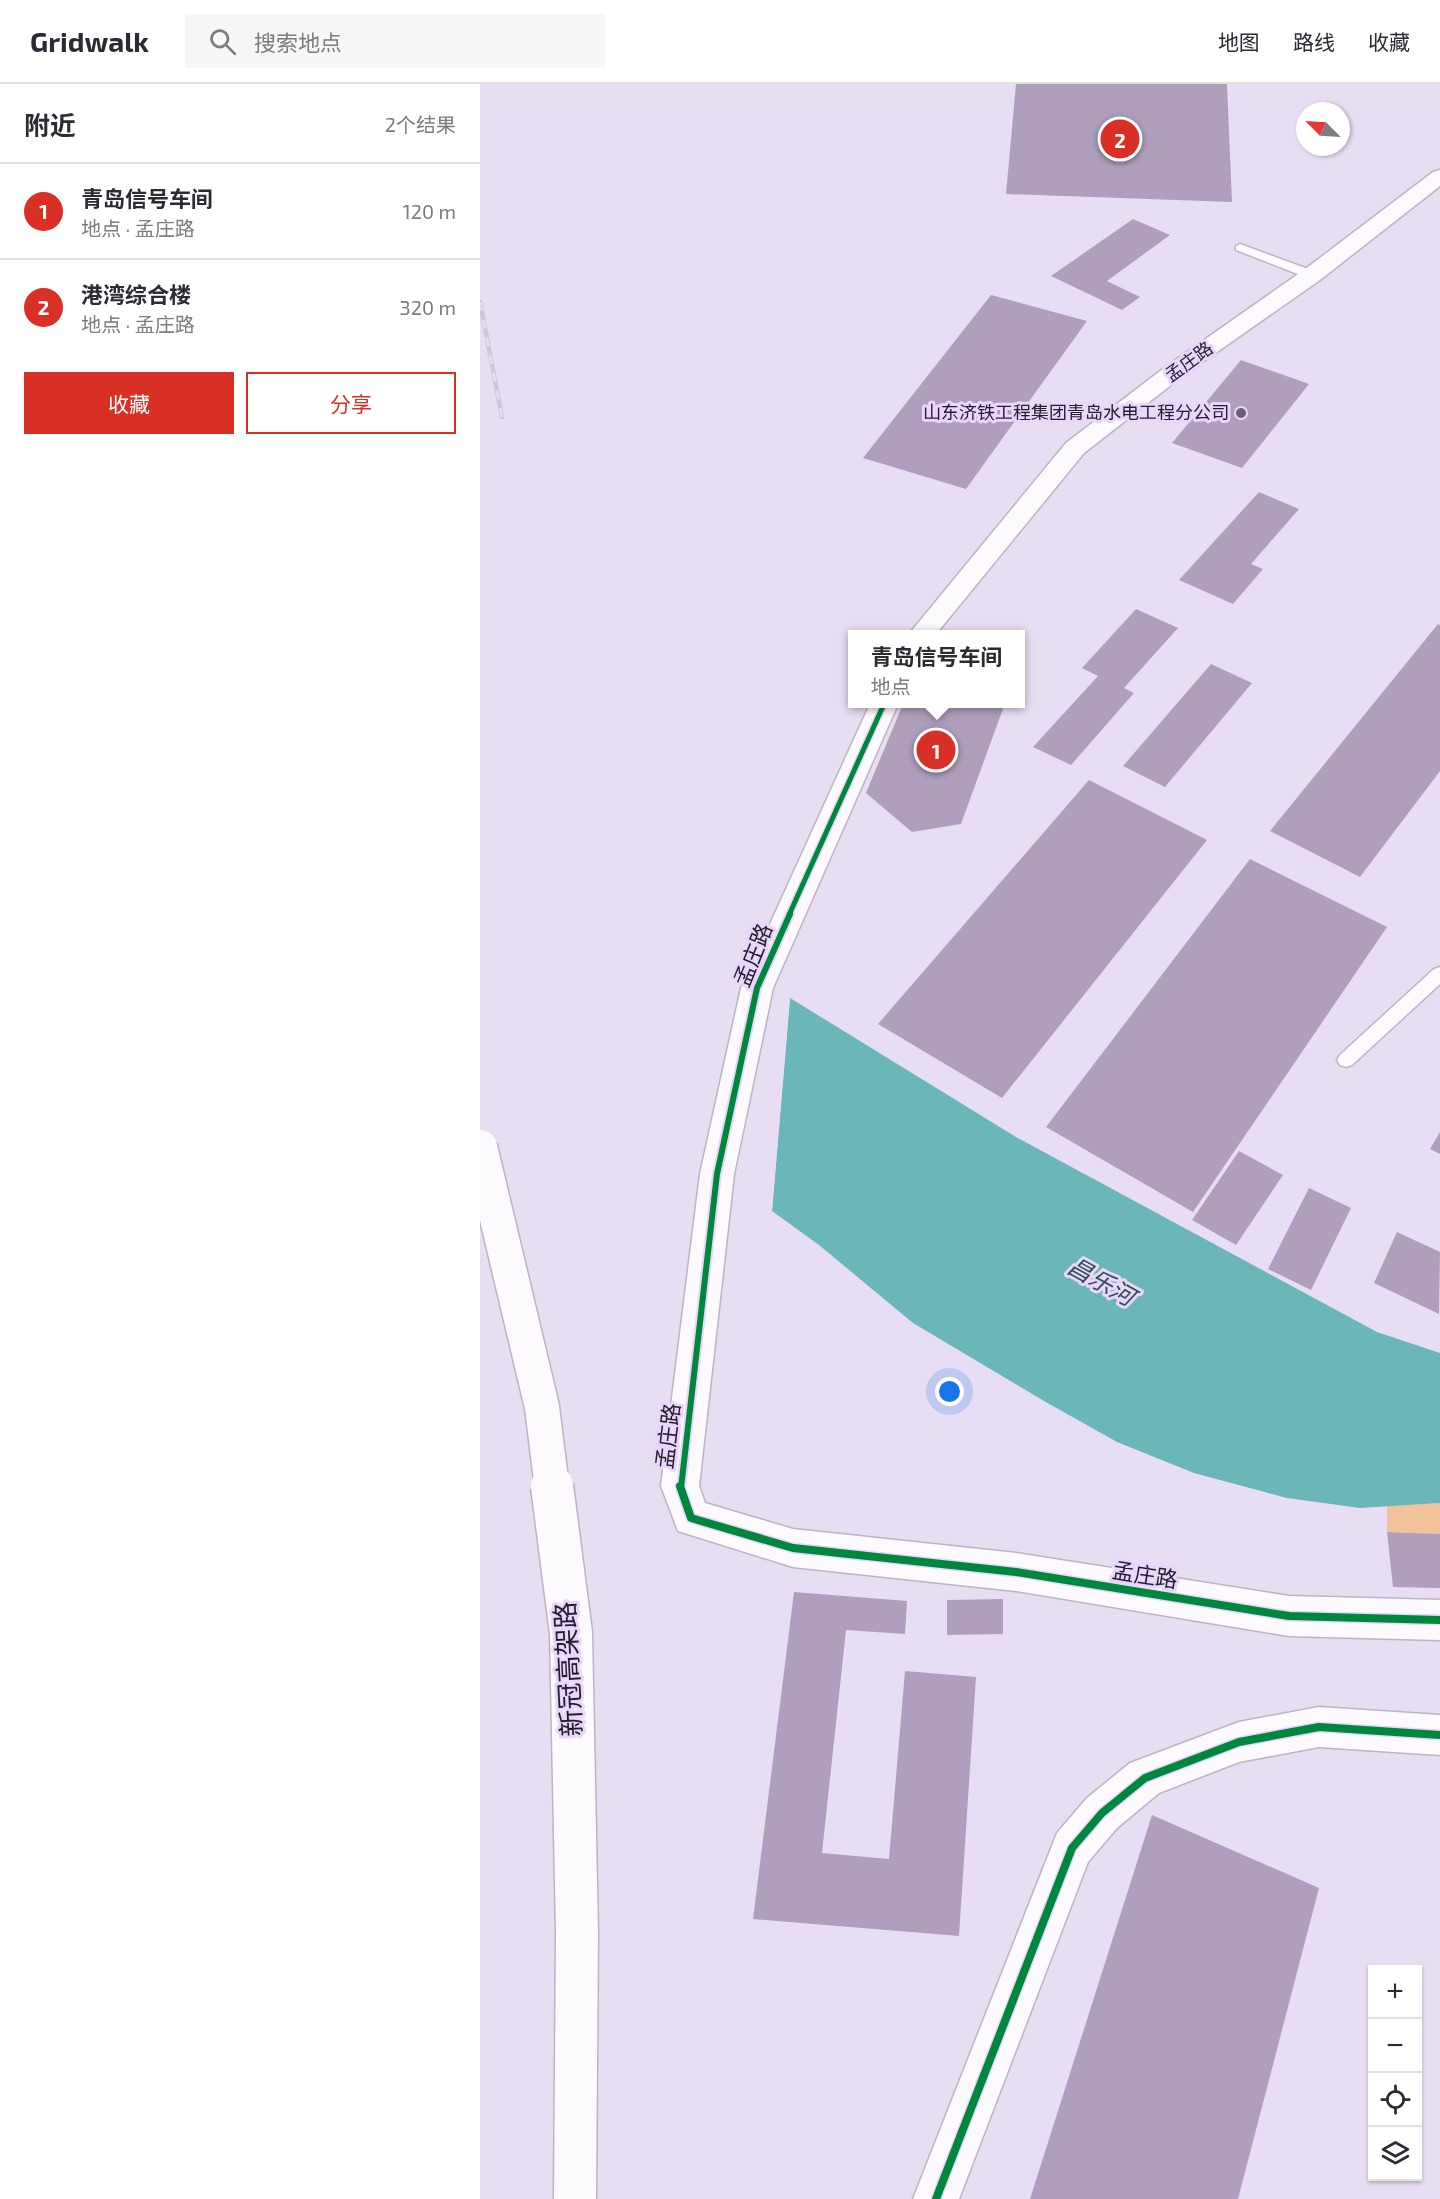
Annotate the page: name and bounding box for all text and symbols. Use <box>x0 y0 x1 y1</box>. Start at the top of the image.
search box <box>185 14 605 68</box>
text: Gridwalk <box>30 24 149 58</box>
icon: search <box>206 25 239 58</box>
text: 搜索地点 <box>254 29 342 55</box>
text: 地图 <box>1218 29 1260 54</box>
text: 路线 <box>1293 29 1335 54</box>
text: 收藏 <box>1368 29 1410 54</box>
north arrow <box>1296 102 1350 156</box>
text: 附近 <box>24 109 76 140</box>
text: 2个结果 <box>385 112 456 136</box>
pin: 2 <box>1100 116 1140 162</box>
text: 青岛信号车间 <box>81 185 213 211</box>
text: 1 <box>39 199 48 223</box>
text: 120 m <box>403 199 456 223</box>
text: 地点 · 孟庄路 <box>81 216 195 240</box>
text: 港湾综合楼 <box>81 281 191 307</box>
text: 2 <box>38 295 49 319</box>
text: 320 m <box>400 295 456 319</box>
text: 地点 · 孟庄路 <box>81 312 195 336</box>
street label: 孟庄路 <box>1160 336 1217 386</box>
button: 收藏 <box>24 372 234 434</box>
button: 分享 <box>246 372 456 434</box>
place label: 山东济铁工程集团青岛水电工程分公司 <box>923 401 1229 423</box>
marker: 山东济铁工程集团青岛水电工程分公司 <box>1234 406 1248 420</box>
popup <box>848 630 1025 708</box>
text: 青岛信号车间 <box>870 643 1003 669</box>
text: 地点 <box>870 674 910 698</box>
pin: 1 <box>916 728 956 772</box>
street label: 孟庄路 <box>728 919 776 990</box>
water label: 昌乐河 <box>1063 1251 1144 1313</box>
your location <box>935 1377 964 1406</box>
street label: 孟庄路 <box>650 1402 684 1470</box>
street label: 孟庄路 <box>1111 1556 1180 1592</box>
street label: 新冠高架路 <box>547 1601 587 1737</box>
map controls <box>1368 1965 1422 2181</box>
button: + <box>1368 1965 1422 2019</box>
button: − <box>1368 2019 1422 2073</box>
button: locate <box>1368 2073 1422 2127</box>
button: layers <box>1368 2127 1422 2181</box>

